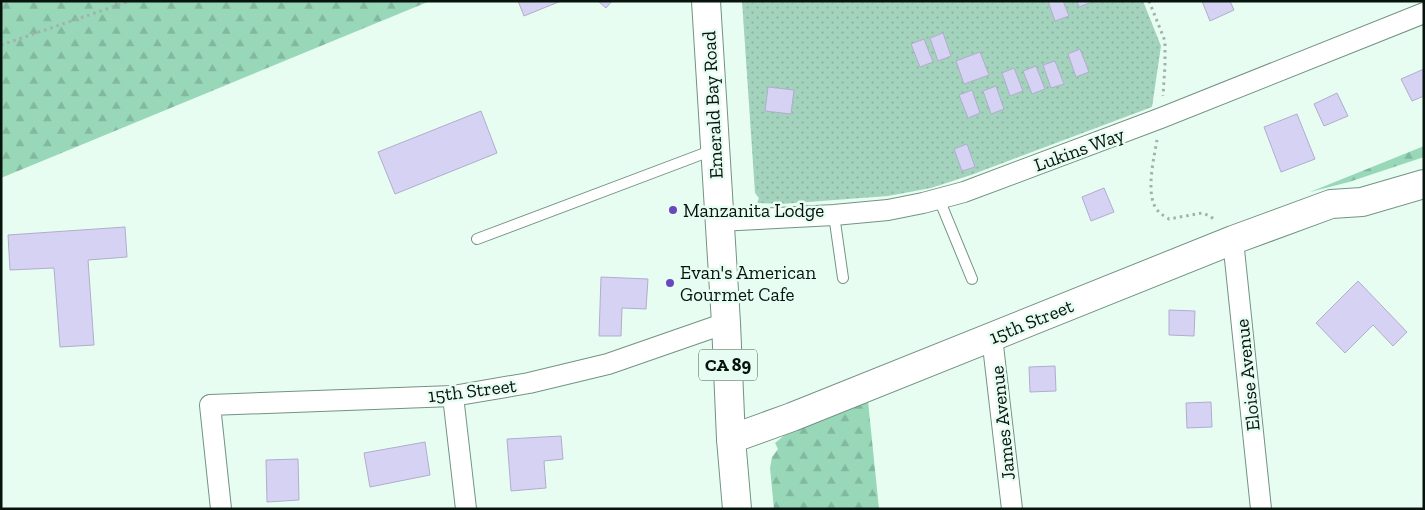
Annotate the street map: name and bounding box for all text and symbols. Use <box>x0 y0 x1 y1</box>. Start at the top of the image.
street label: Emerald Bay Road <box>697 30 728 180</box>
street label: Lukins Way <box>1031 122 1128 176</box>
place label: Manzanita Lodge <box>683 199 824 222</box>
marker: Manzanita Lodge <box>667 204 679 216</box>
place label: Evan's American Gourmet Cafe <box>680 261 816 306</box>
marker: Evan's American Gourmet Cafe <box>664 277 676 289</box>
street label: 15th Street <box>986 294 1077 349</box>
street label: Eloise Avenue <box>1230 318 1265 432</box>
road number: CA 89 <box>699 350 757 380</box>
street label: James Avenue <box>985 365 1020 481</box>
street label: 15th Street <box>427 374 518 407</box>

